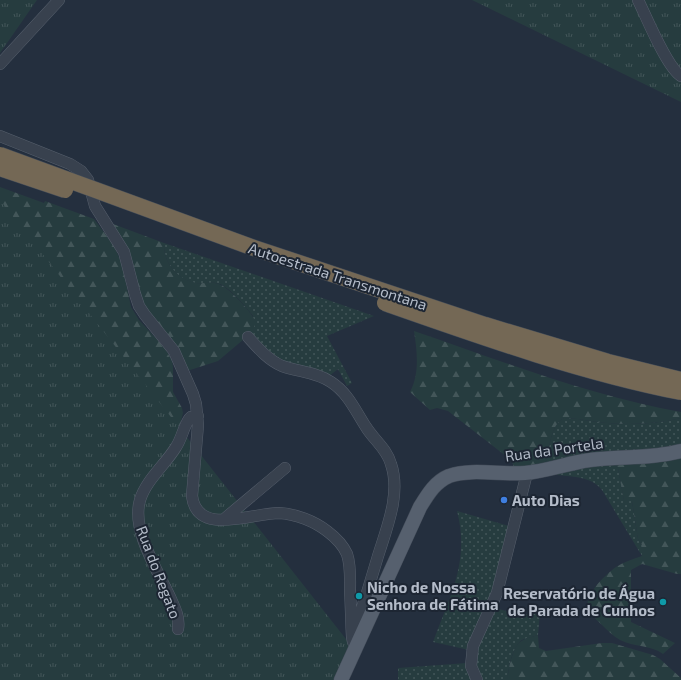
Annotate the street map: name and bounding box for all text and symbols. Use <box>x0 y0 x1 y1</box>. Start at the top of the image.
street label: Autoestrada Transmontana <box>246 239 430 313</box>
street label: Rua da Portela <box>504 433 604 465</box>
place label: Auto Dias <box>512 491 580 509</box>
marker: Auto Dias <box>499 495 509 505</box>
street label: Rua do Regato <box>133 523 185 621</box>
place label: Nicho de Nossa Senhora de Fátima <box>367 578 499 613</box>
place label: Reservatório de Água de Parada de Cunhos <box>503 584 655 619</box>
marker: Nicho de Nossa Senhora de Fátima <box>354 591 364 601</box>
marker: Reservatório de Água de Parada de Cunhos <box>658 597 668 607</box>

